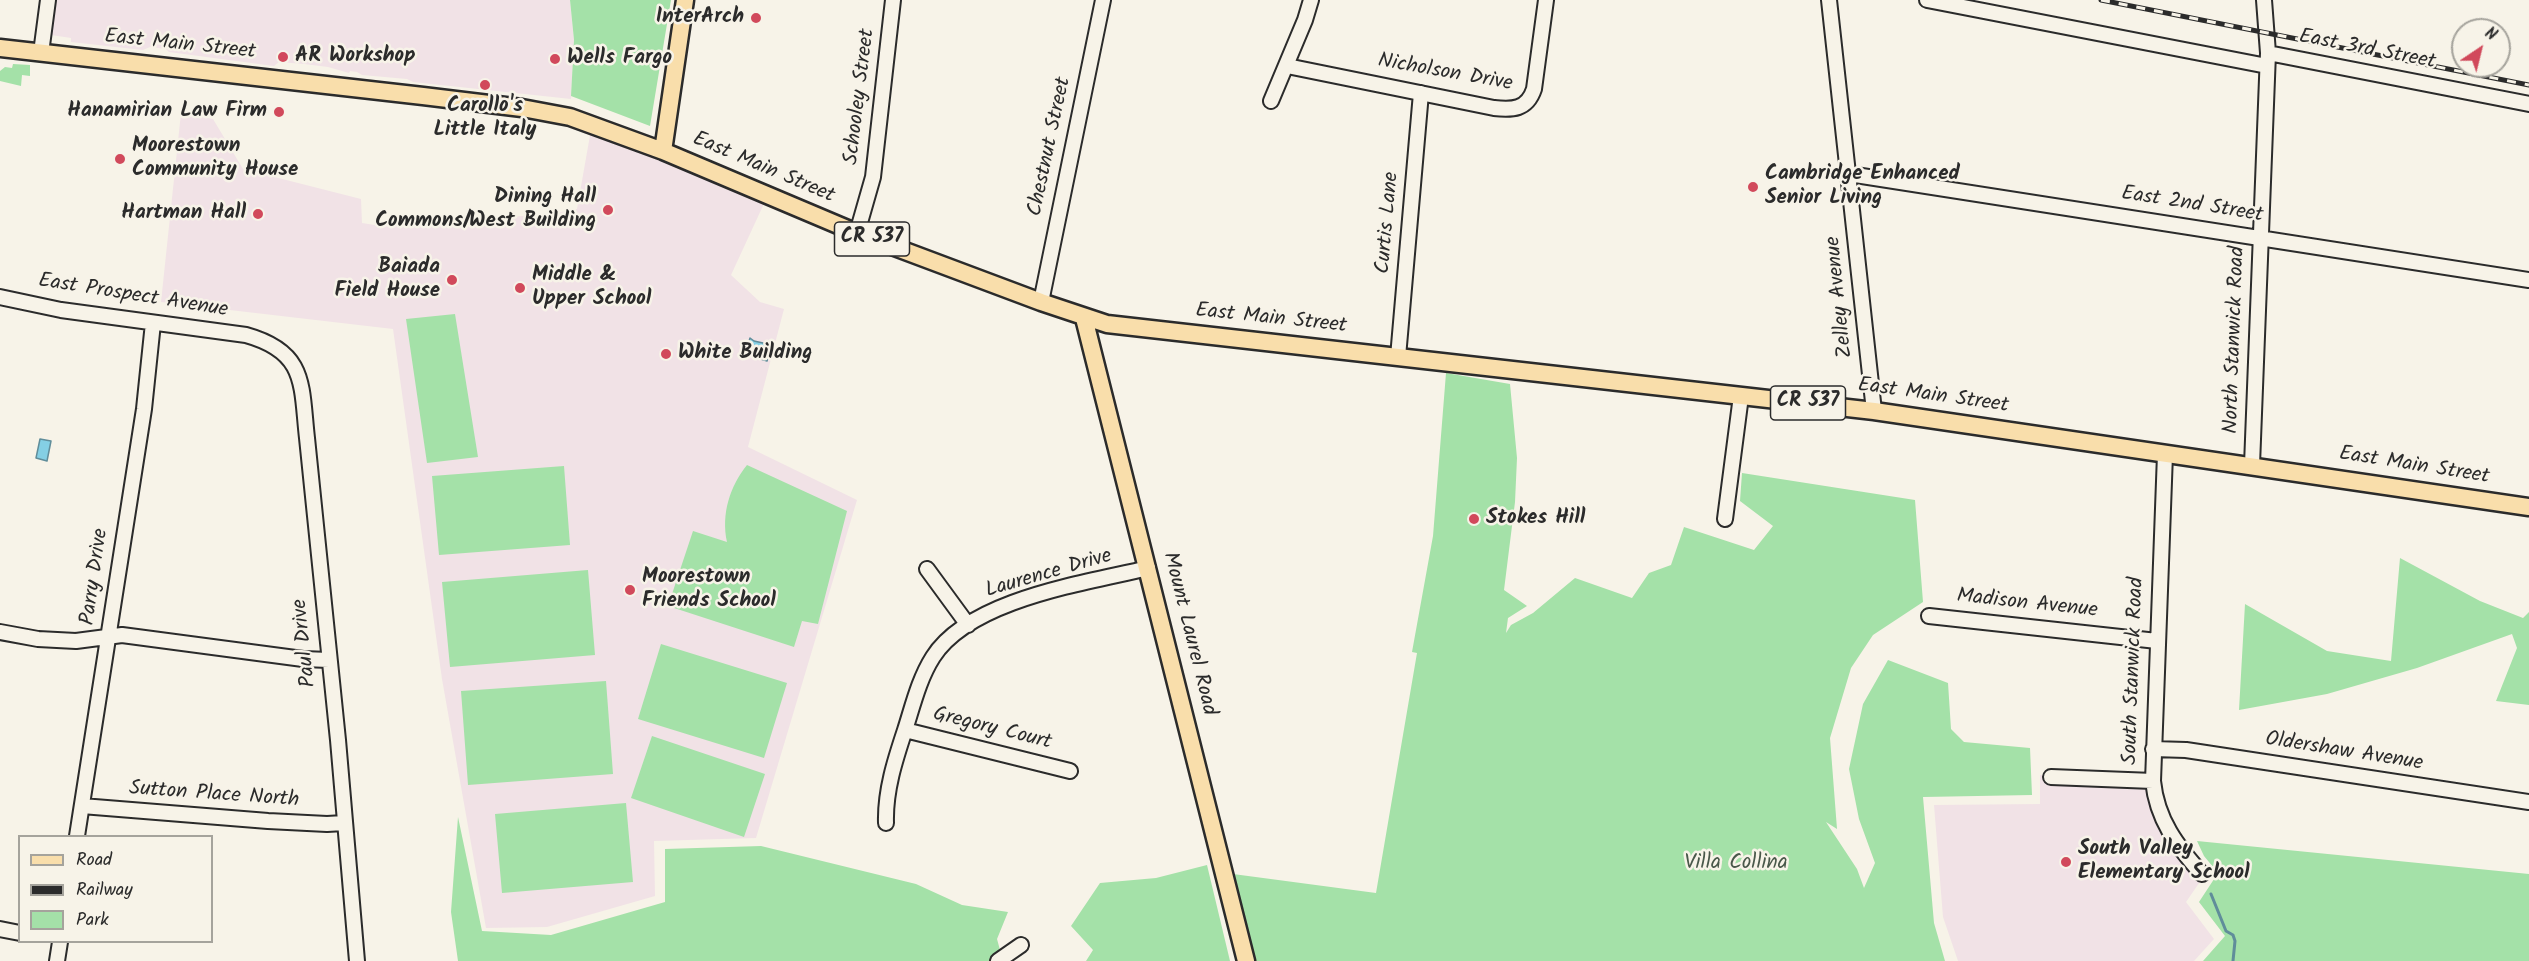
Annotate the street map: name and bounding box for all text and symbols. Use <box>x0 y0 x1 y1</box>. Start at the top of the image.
place label: InterArch <box>656 5 744 31</box>
marker: InterArch <box>749 11 763 25</box>
north arrow <box>2451 18 2511 78</box>
text: N <box>2479 21 2502 48</box>
street label: East 3rd Street <box>2297 25 2437 77</box>
street label: East Main Street <box>103 26 257 66</box>
street label: Schooley Street <box>840 28 882 166</box>
place label: AR Workshop <box>295 44 415 70</box>
place label: Wells Fargo <box>567 46 672 72</box>
marker: AR Workshop <box>276 50 290 64</box>
street label: Nicholson Drive <box>1376 50 1514 98</box>
marker: Wells Fargo <box>548 52 562 66</box>
street label: Chestnut Street <box>1024 75 1078 219</box>
marker: Carollo's Little Italy <box>478 78 492 92</box>
place label: Carollo's Little Italy <box>434 94 536 144</box>
place label: Hanamirian Law Firm <box>67 99 267 125</box>
marker: Hanamirian Law Firm <box>272 105 286 119</box>
street label: East Main Street <box>688 128 838 210</box>
place label: Moorestown Community House <box>132 134 298 184</box>
marker: Moorestown Community House <box>113 152 127 166</box>
place label: Cambridge Enhanced Senior Living <box>1765 162 1960 212</box>
street label: Curtis Lane <box>1372 171 1406 275</box>
marker: Cambridge Enhanced Senior Living <box>1746 180 1760 194</box>
street label: East 2nd Street <box>2119 182 2265 230</box>
place label: Dining Hall Commons/West Building <box>375 185 596 235</box>
place label: Hartman Hall <box>121 201 246 227</box>
marker: Dining Hall Commons/West Building <box>601 203 615 217</box>
marker: Hartman Hall <box>251 207 265 221</box>
road number: CR 537 <box>834 222 910 256</box>
street label: Zelley Avenue <box>1822 235 1860 359</box>
street label: North Stanwick Road <box>2220 246 2252 434</box>
place label: Baiada Field House <box>334 255 440 305</box>
place label: Middle & Upper School <box>532 263 651 313</box>
street label: East Prospect Avenue <box>36 270 230 324</box>
marker: Baiada Field House <box>445 273 459 287</box>
marker: Middle & Upper School <box>513 281 527 295</box>
street label: East Main Street <box>1194 300 1348 340</box>
place label: White Building <box>678 341 812 367</box>
marker: White Building <box>659 347 673 361</box>
street label: East Main Street <box>1856 374 2010 420</box>
road number: CR 537 <box>1770 386 1846 420</box>
street label: East Main Street <box>2337 443 2491 491</box>
place label: Stokes Hill <box>1486 506 1585 532</box>
marker: Stokes Hill <box>1467 512 1481 526</box>
street label: Parry Drive <box>77 527 115 627</box>
street label: Laurence Drive <box>983 545 1115 605</box>
street label: Mount Laurel Road <box>1156 550 1220 718</box>
place label: Moorestown Friends School <box>642 565 776 615</box>
street label: South Stanwick Road <box>2119 577 2151 765</box>
marker: Moorestown Friends School <box>623 583 637 597</box>
street label: Madison Avenue <box>1955 585 2099 625</box>
street label: Paul Drive <box>289 598 323 688</box>
street label: Gregory Court <box>930 703 1054 757</box>
street label: Oldershaw Avenue <box>2263 728 2425 778</box>
street label: Sutton Place North <box>128 777 300 815</box>
legend <box>18 835 213 943</box>
place label: South Valley Elementary School <box>2078 837 2250 887</box>
text: Road <box>76 846 112 875</box>
park label: Villa Collina <box>1684 851 1788 877</box>
marker: South Valley Elementary School <box>2059 855 2073 869</box>
text: Railway <box>76 876 133 905</box>
text: Park <box>76 906 109 935</box>

